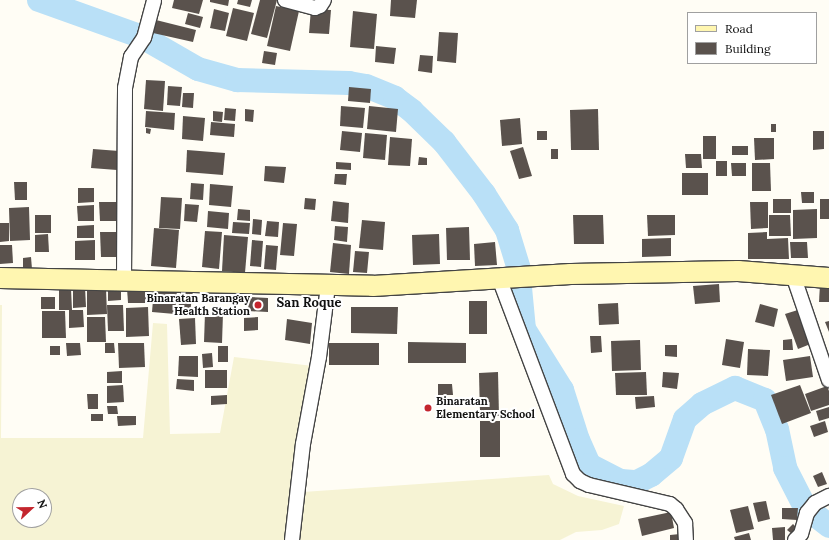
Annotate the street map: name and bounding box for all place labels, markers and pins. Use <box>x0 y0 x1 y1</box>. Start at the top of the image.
place label: Binaratan Barangay Health Station <box>147 292 250 318</box>
marker: Binaratan Barangay Health Station <box>253 300 263 310</box>
place label: Binaratan Elementary School <box>436 395 535 421</box>
marker: Binaratan Elementary School <box>423 403 433 413</box>

